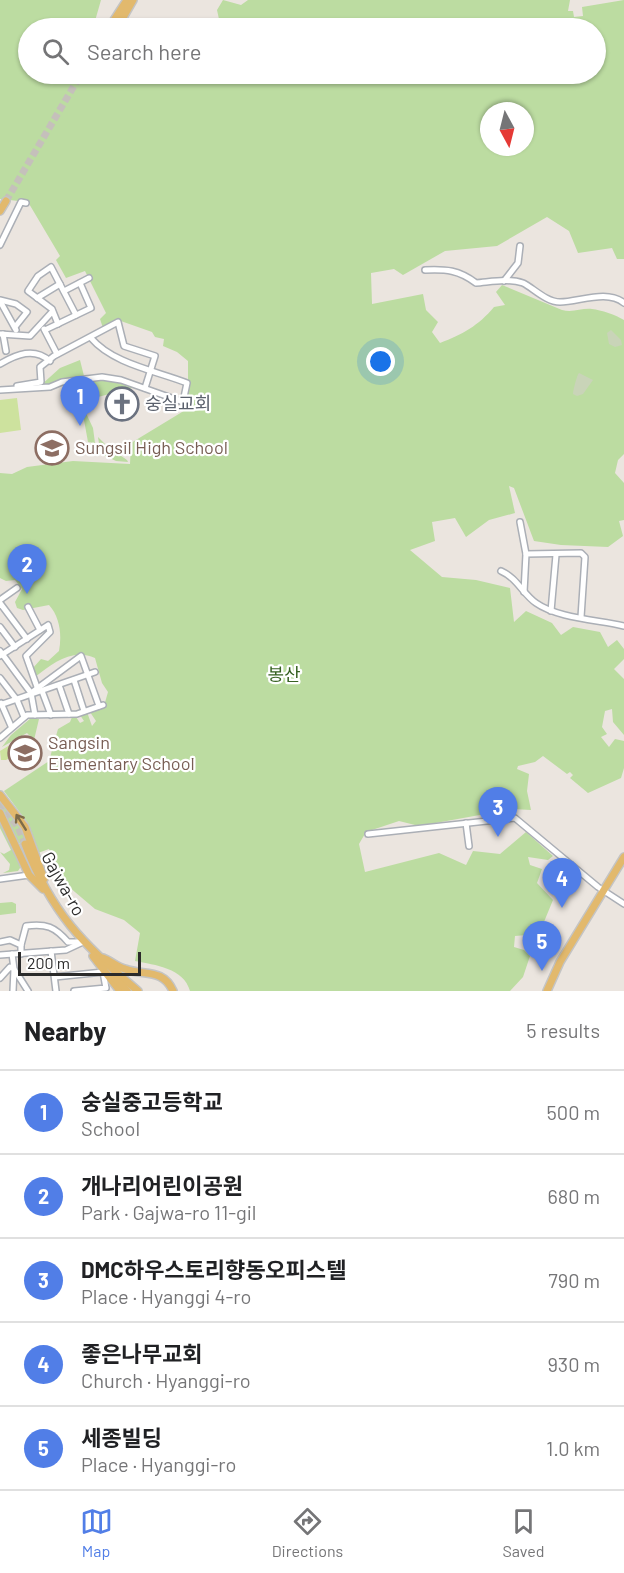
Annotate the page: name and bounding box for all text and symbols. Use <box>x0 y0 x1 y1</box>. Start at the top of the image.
search box <box>18 18 606 84</box>
icon: search <box>39 35 72 68</box>
text: Search here <box>87 38 201 64</box>
north arrow <box>480 102 534 156</box>
your location <box>366 347 395 376</box>
pin: 1 <box>60 376 100 426</box>
church icon: 숭실교회 <box>104 386 140 422</box>
place label: 숭실교회 <box>145 392 211 414</box>
school or university icon: Sungsil High School <box>34 430 70 466</box>
place label: Sungsil High School <box>75 436 228 458</box>
pin: 2 <box>8 544 46 594</box>
park label: 봉산 <box>267 663 301 685</box>
place label: Sangsin Elementary School <box>48 731 195 774</box>
school or university icon: Sangsin Elementary School <box>7 735 43 771</box>
pin: 3 <box>478 788 518 837</box>
one-way arrow <box>15 814 27 831</box>
street label: Gajwa-ro <box>37 848 90 919</box>
pin: 4 <box>542 858 582 908</box>
pin: 5 <box>522 922 562 971</box>
scale bar <box>18 949 141 977</box>
text: 200 m <box>27 953 70 972</box>
text: Nearby <box>24 1015 106 1046</box>
text: 5 results <box>526 1018 600 1042</box>
text: 숭실중고등학교 <box>81 1088 223 1114</box>
text: 1 <box>40 1100 47 1124</box>
text: 500 m <box>547 1100 600 1124</box>
text: School <box>81 1116 140 1140</box>
text: 개나리어린이공원 <box>81 1172 243 1198</box>
text: 2 <box>38 1184 49 1208</box>
text: 680 m <box>547 1184 600 1208</box>
text: Park · Gajwa-ro 11-gil <box>81 1200 256 1224</box>
text: DMC하우스토리향동오피스텔 <box>81 1256 346 1282</box>
text: 3 <box>38 1268 49 1292</box>
text: 790 m <box>548 1268 600 1292</box>
text: Place · Hyanggi 4-ro <box>81 1284 251 1308</box>
text: 좋은나무교회 <box>81 1340 202 1366</box>
text: 4 <box>37 1352 50 1376</box>
text: 930 m <box>547 1352 600 1376</box>
text: Church · Hyanggi-ro <box>81 1368 251 1392</box>
text: 세종빌딩 <box>81 1424 162 1450</box>
text: 5 <box>38 1436 49 1460</box>
text: 1.0 km <box>546 1436 600 1460</box>
text: Place · Hyanggi-ro <box>81 1452 236 1476</box>
tab: Map <box>80 1505 113 1560</box>
tab: Directions <box>272 1505 343 1560</box>
tab: Saved <box>502 1505 544 1560</box>

